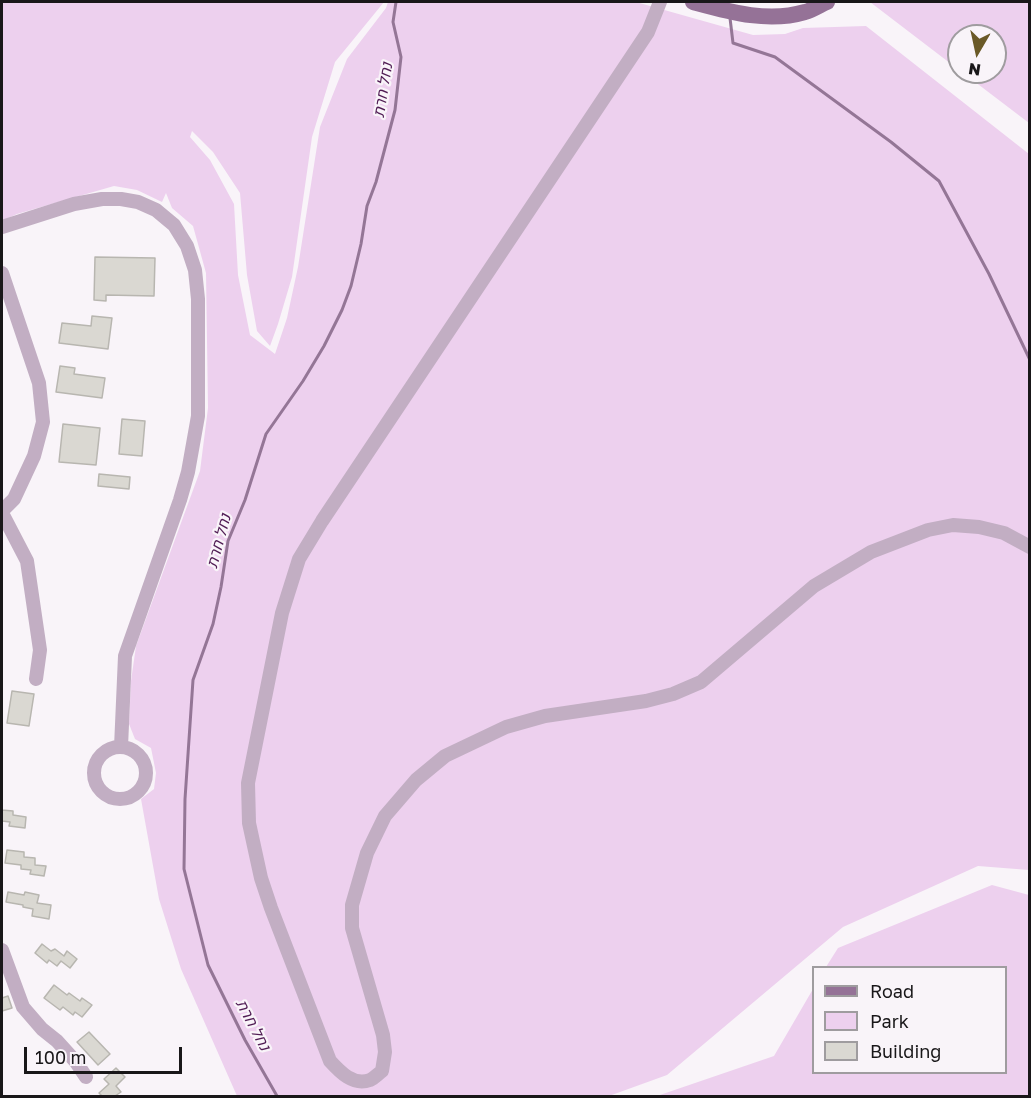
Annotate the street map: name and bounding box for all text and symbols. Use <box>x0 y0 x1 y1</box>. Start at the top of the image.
north arrow <box>947 24 1007 84</box>
text: N <box>967 59 982 81</box>
water label: נחל חרת <box>369 61 397 119</box>
water label: נחל חרת <box>203 512 235 570</box>
legend <box>812 966 1007 1074</box>
text: Road <box>870 980 914 1002</box>
water label: נחל חרת <box>232 996 274 1054</box>
text: Park <box>870 1010 909 1032</box>
scale bar <box>27 1035 184 1073</box>
text: Building <box>870 1040 941 1062</box>
text: 100 m <box>35 1046 86 1068</box>

